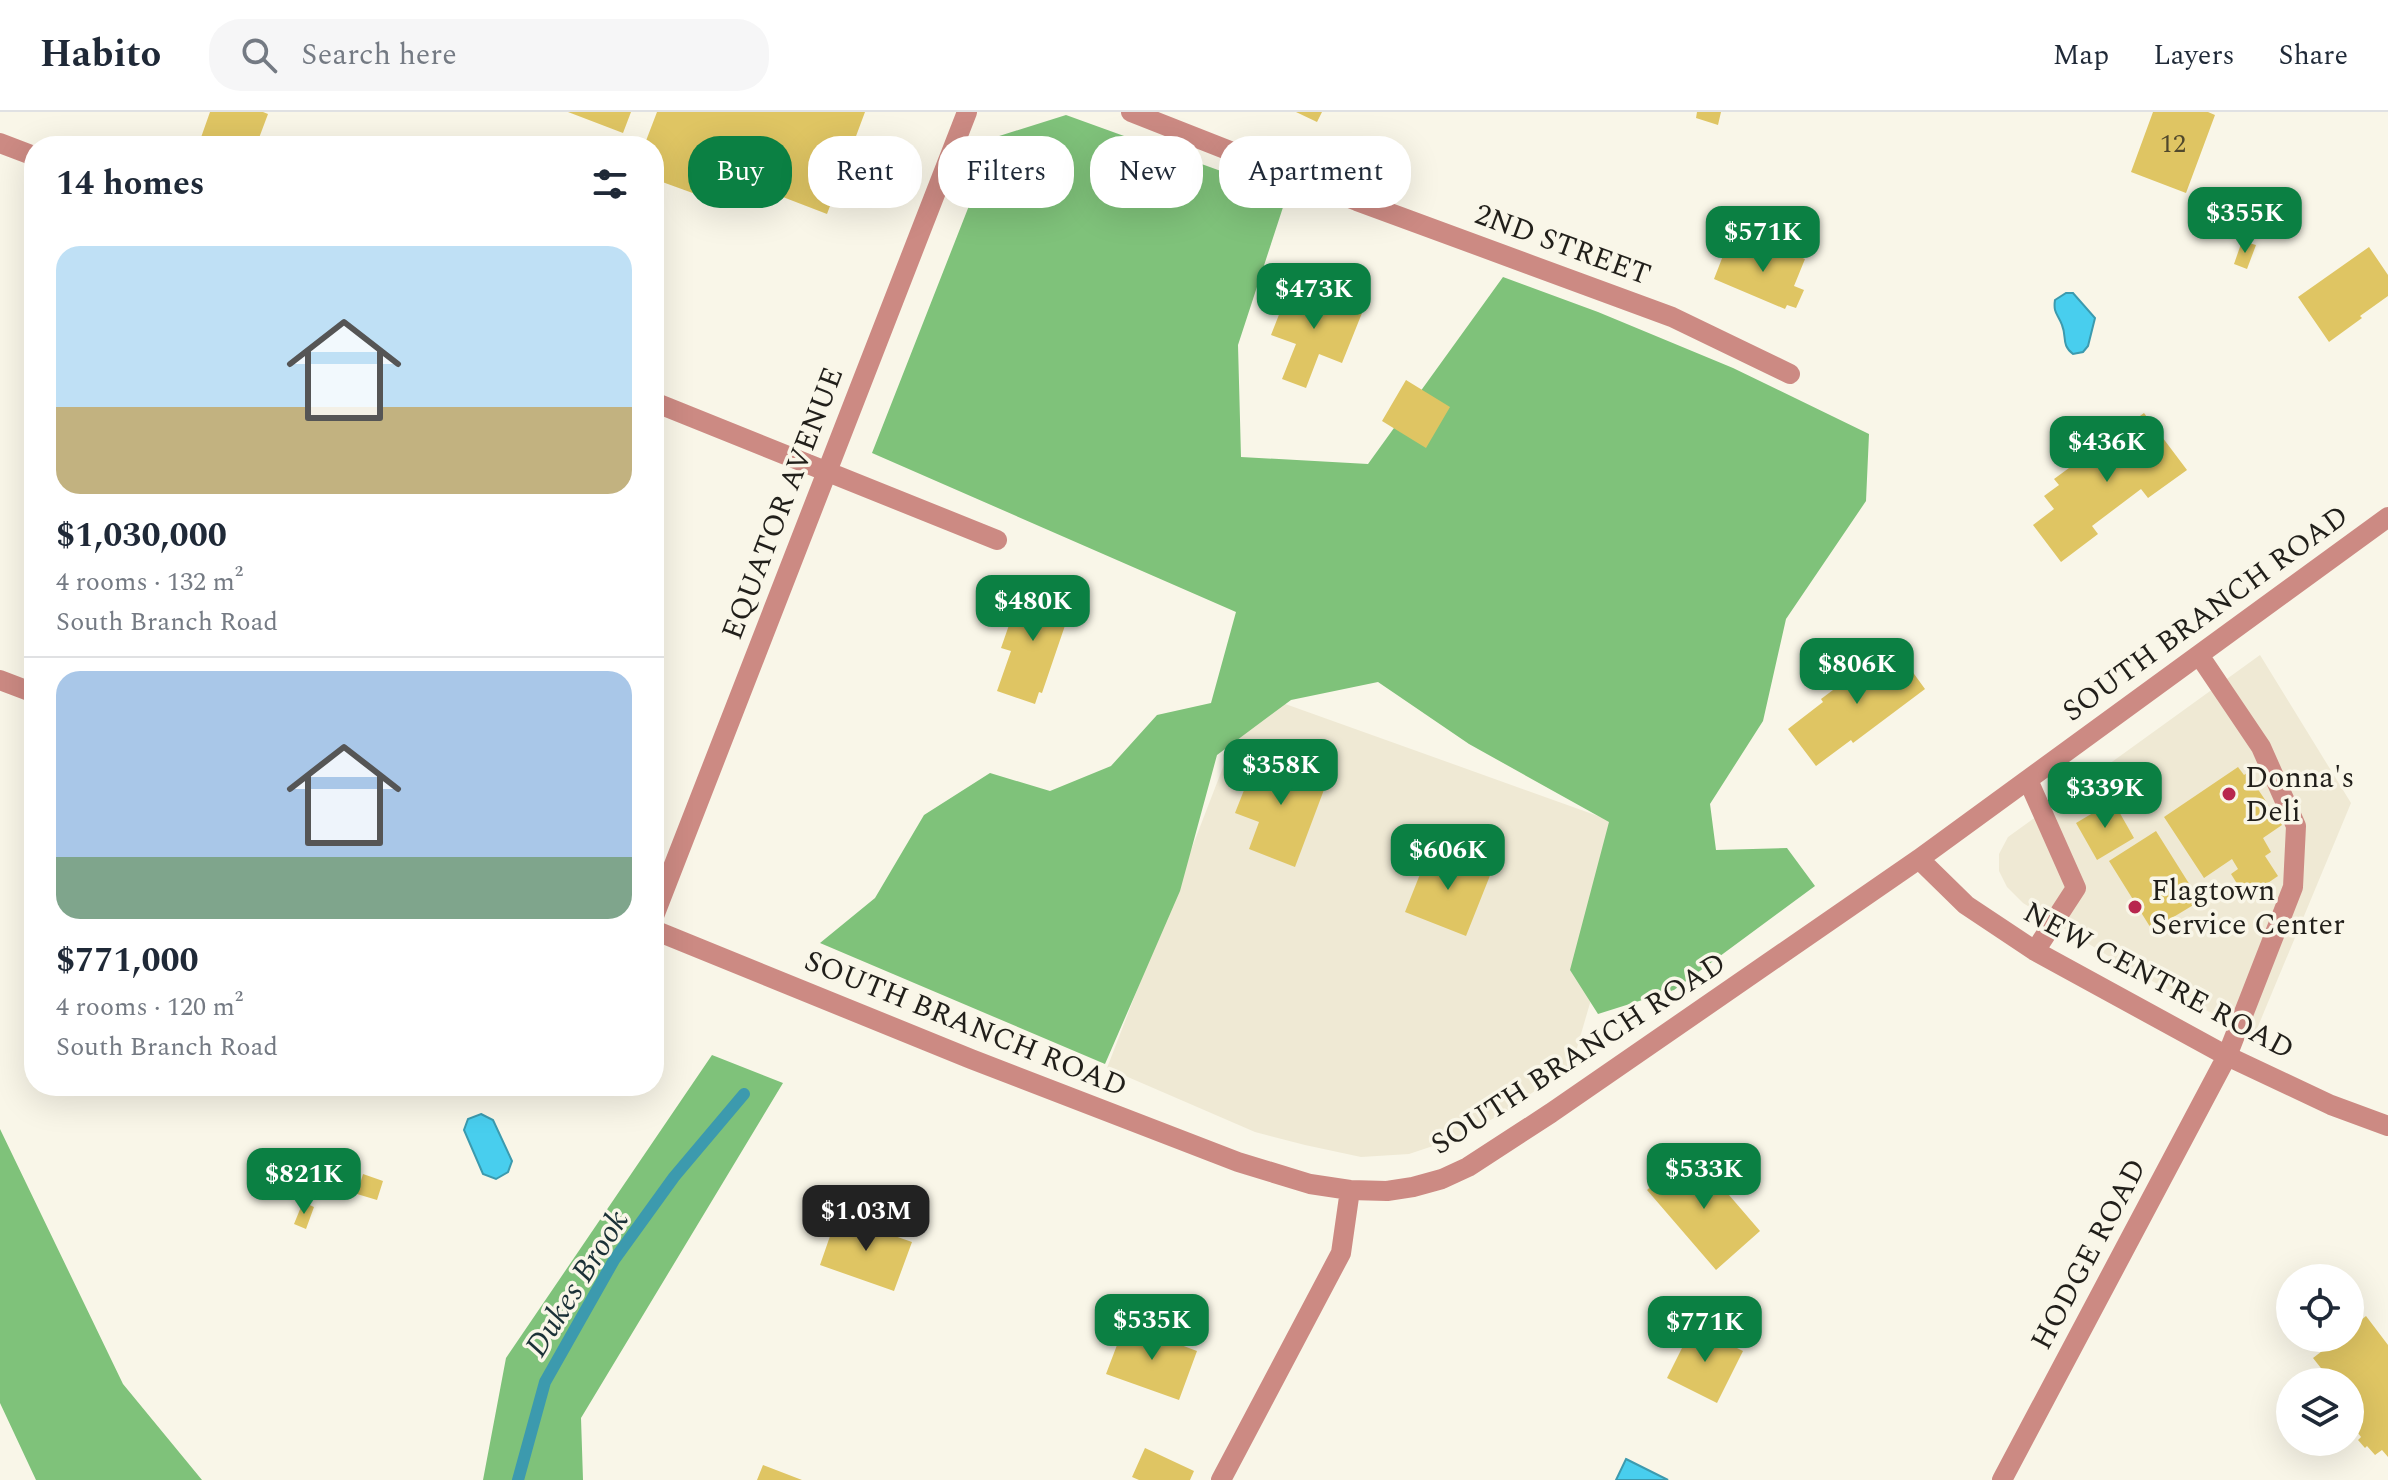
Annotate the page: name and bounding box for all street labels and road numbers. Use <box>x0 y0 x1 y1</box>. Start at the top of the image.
street label: 2ND STREET <box>1468 192 1657 298</box>
street label: EQUATOR AVENUE <box>710 360 856 646</box>
street label: SOUTH BRANCH ROAD <box>2053 494 2359 734</box>
street label: NEW CENTRE ROAD <box>2015 890 2302 1072</box>
street label: SOUTH BRANCH ROAD <box>797 938 1134 1110</box>
street label: SOUTH BRANCH ROAD <box>1421 941 1736 1167</box>
street label: HODGE ROAD <box>2019 1150 2159 1358</box>

